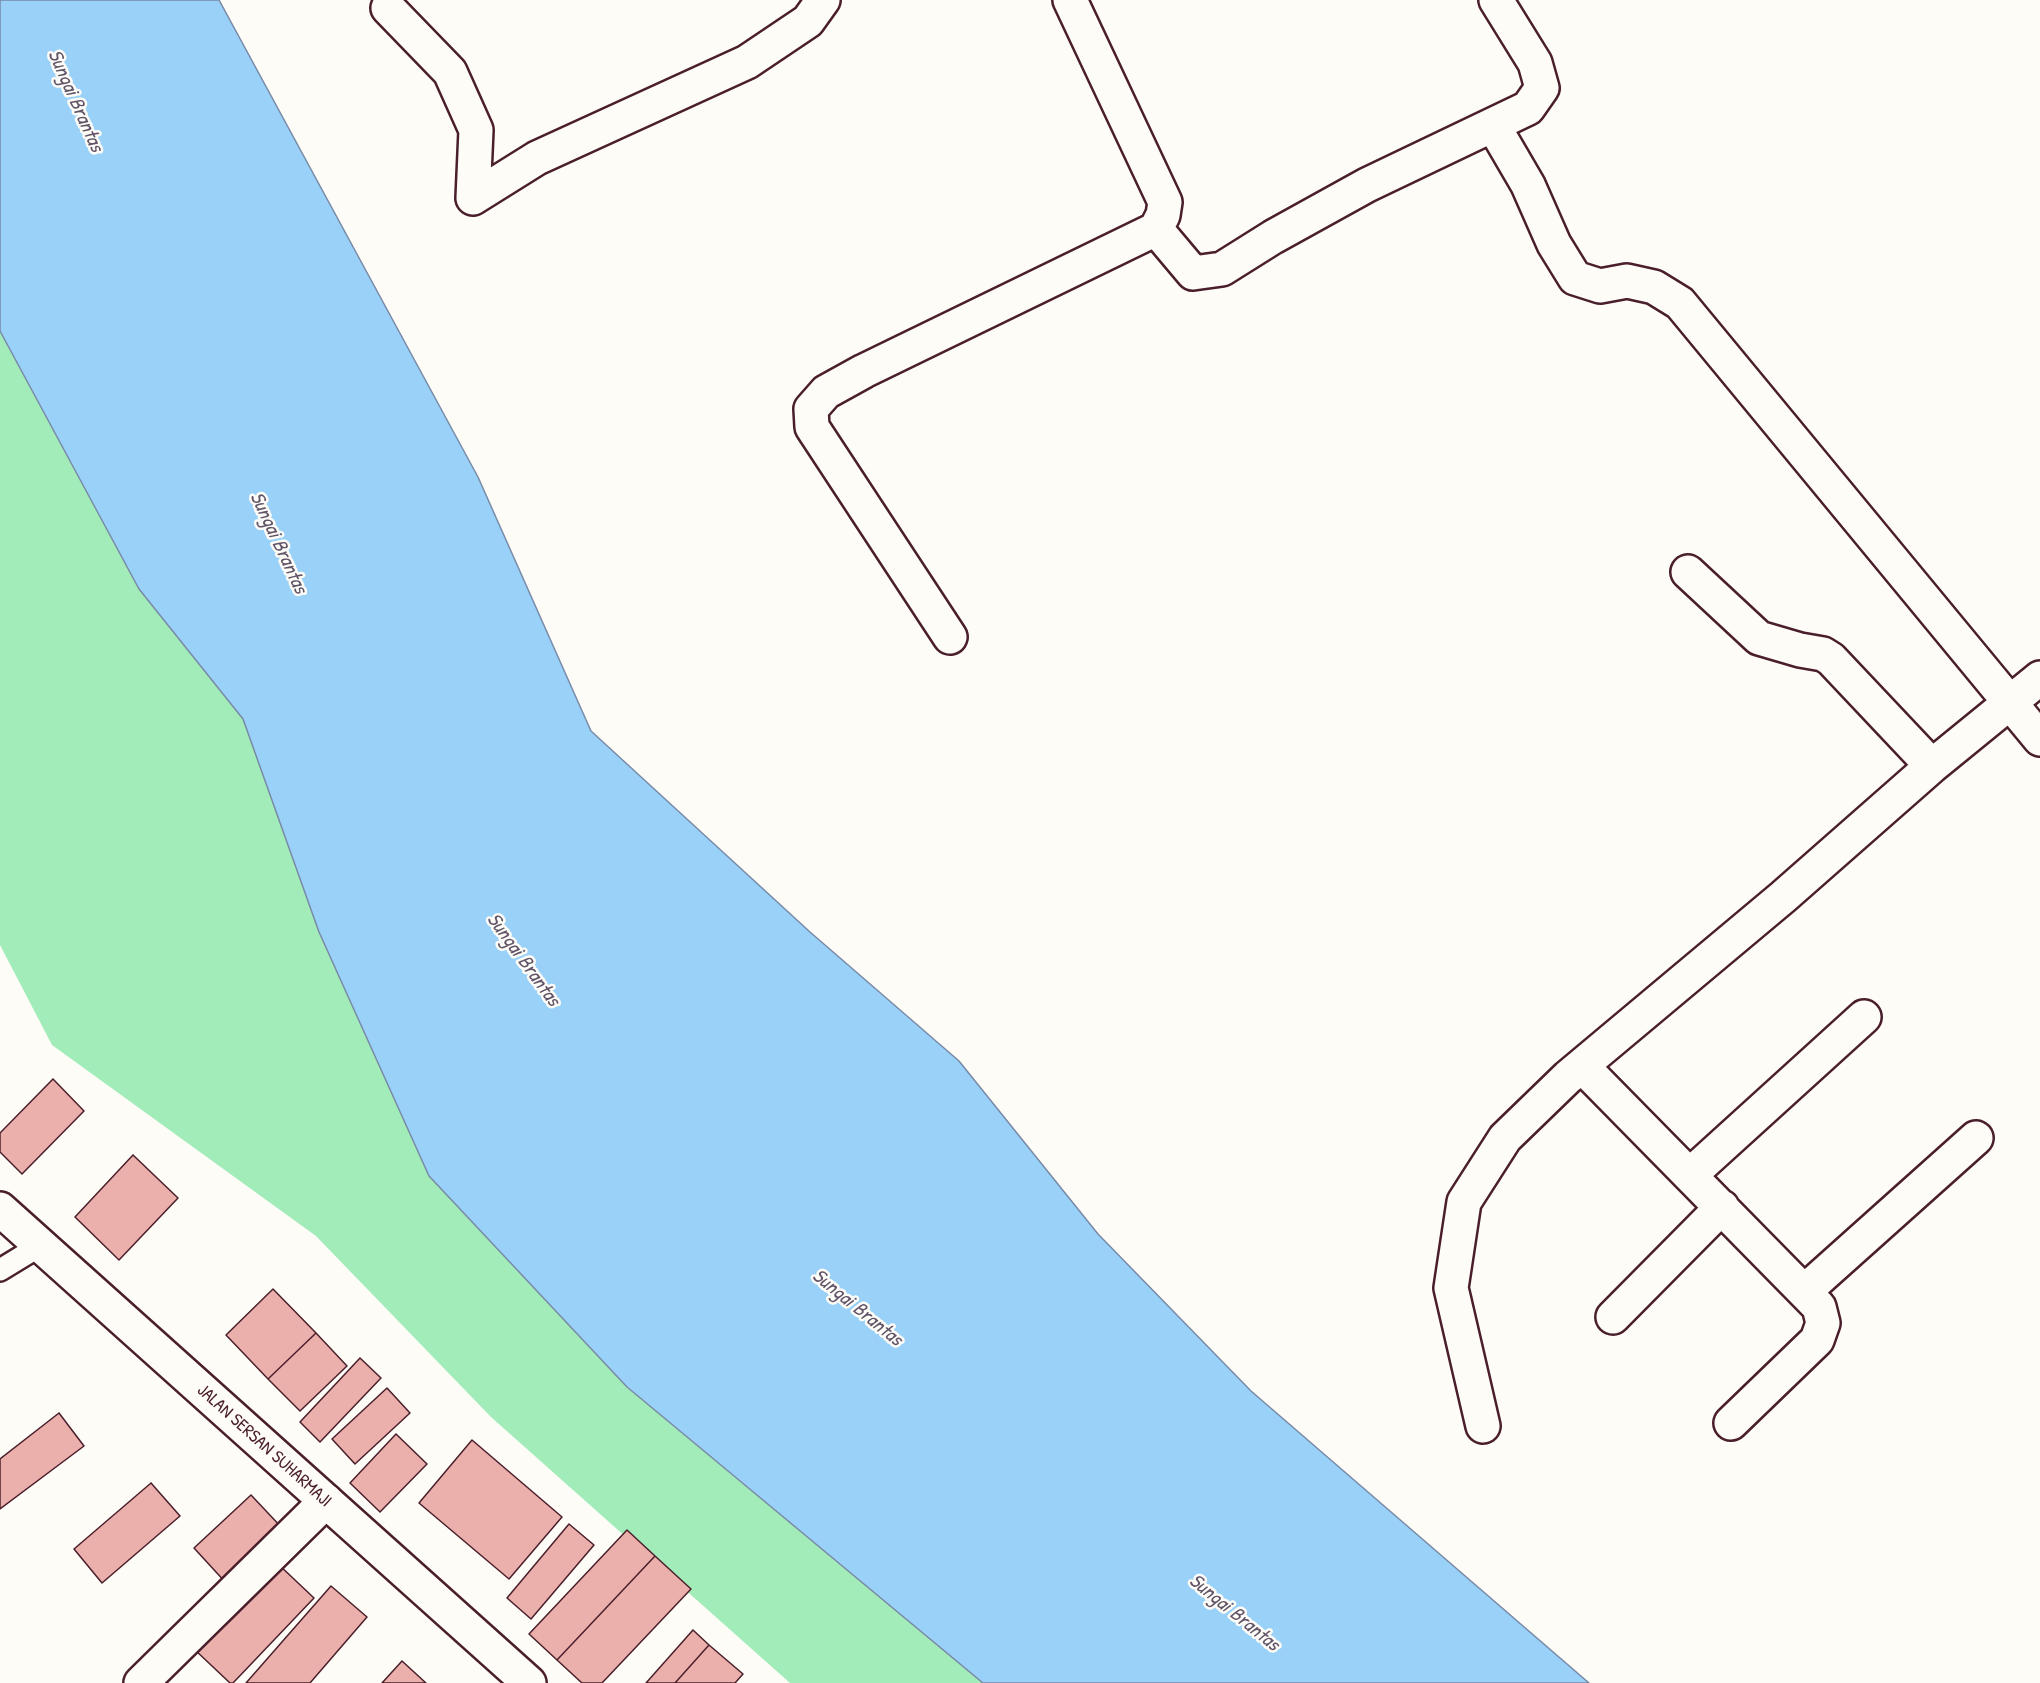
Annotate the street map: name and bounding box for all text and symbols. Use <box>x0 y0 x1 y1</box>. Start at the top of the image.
water label: Sungai Brantas <box>42 46 108 156</box>
water label: Sungai Brantas <box>244 488 312 598</box>
water label: Sungai Brantas <box>481 909 565 1011</box>
water label: Sungai Brantas <box>807 1264 907 1352</box>
street label: JALAN SERSAN SUHARMAJI <box>192 1380 336 1512</box>
water label: Sungai Brantas <box>1184 1569 1284 1657</box>

